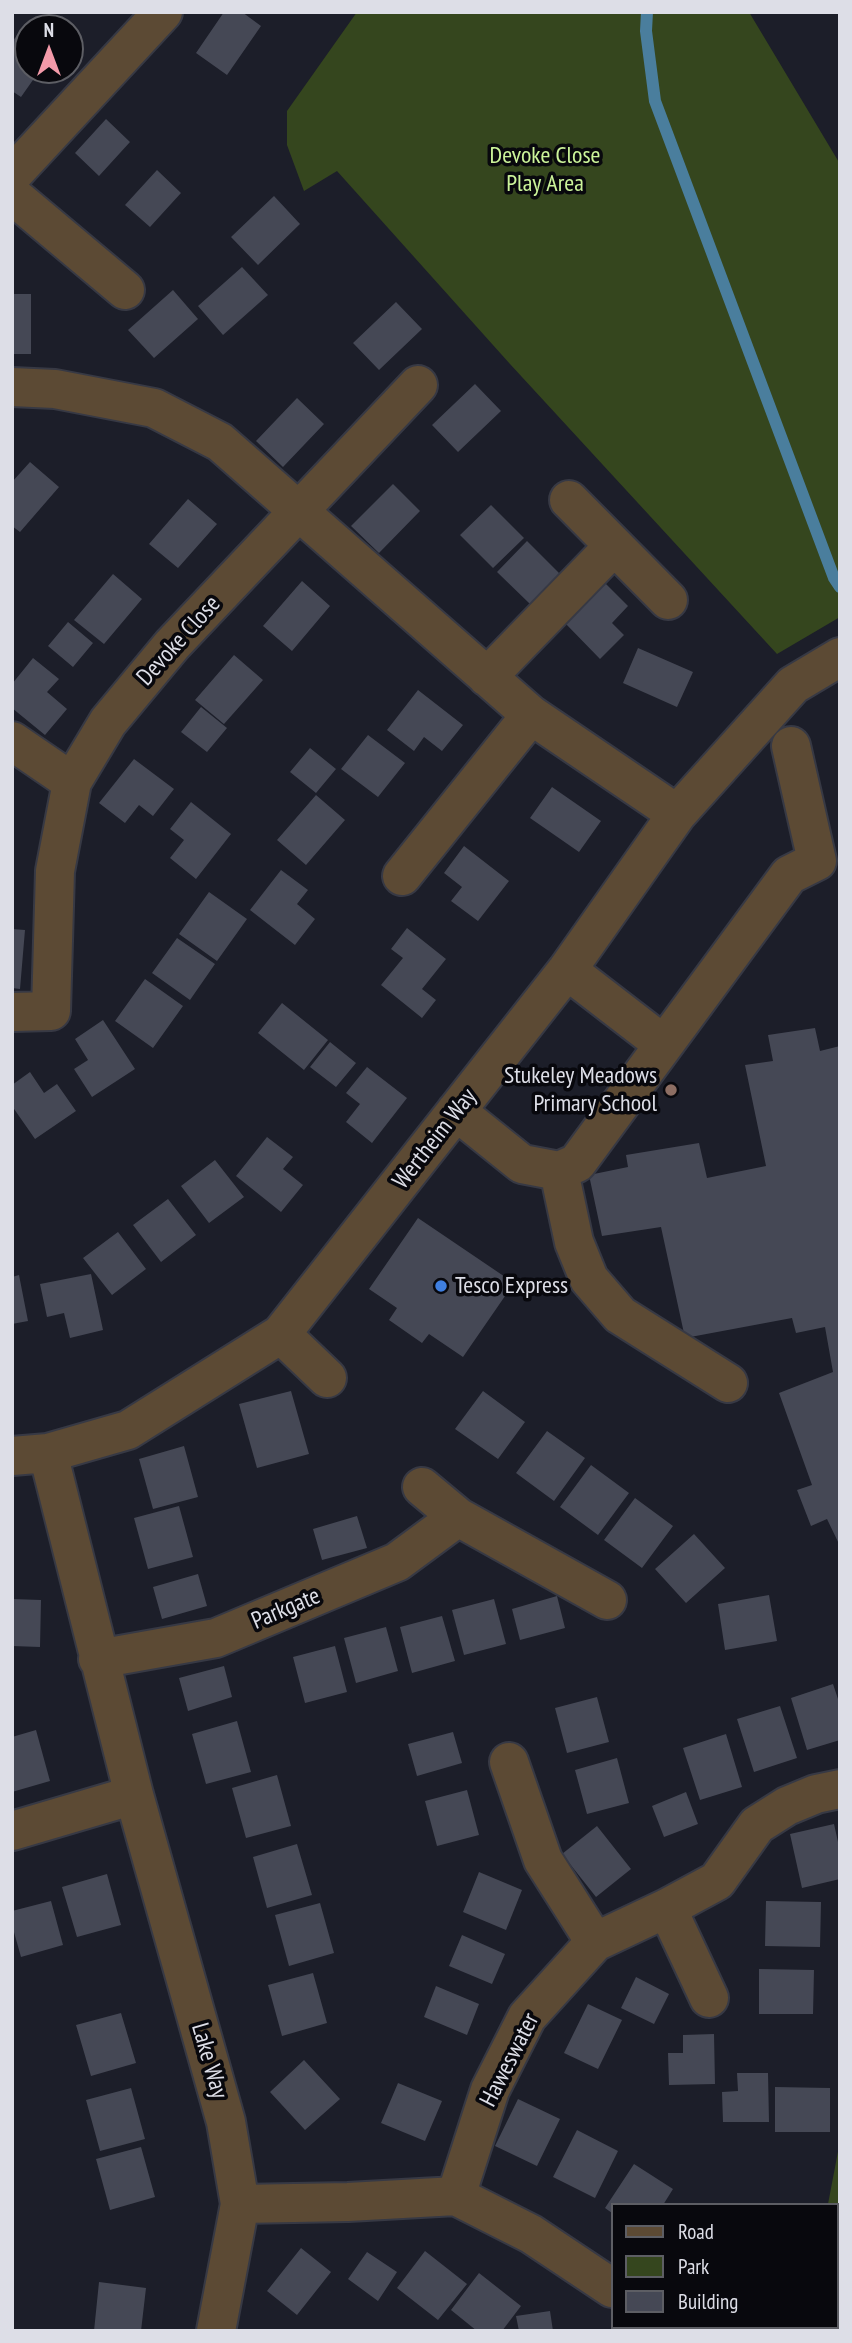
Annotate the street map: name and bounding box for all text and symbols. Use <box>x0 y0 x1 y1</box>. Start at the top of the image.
north arrow <box>14 14 84 84</box>
text: N <box>44 18 54 42</box>
park label: Devoke Close Play Area <box>490 142 600 198</box>
street label: Devoke Close <box>131 590 227 692</box>
place label: Stukeley Meadows Primary School <box>504 1062 657 1118</box>
marker: Stukeley Meadows Primary School <box>663 1082 679 1098</box>
street label: Wertheim Way <box>387 1083 483 1195</box>
place label: Tesco Express <box>455 1272 568 1300</box>
marker: Tesco Express <box>433 1278 449 1294</box>
street label: Parkgate <box>247 1582 325 1636</box>
street label: Haweswater <box>474 2008 546 2112</box>
street label: Lake Way <box>185 2020 233 2102</box>
legend <box>610 2203 838 2329</box>
text: Road <box>678 2218 714 2245</box>
text: Park <box>678 2253 709 2280</box>
text: Building <box>678 2288 738 2315</box>

